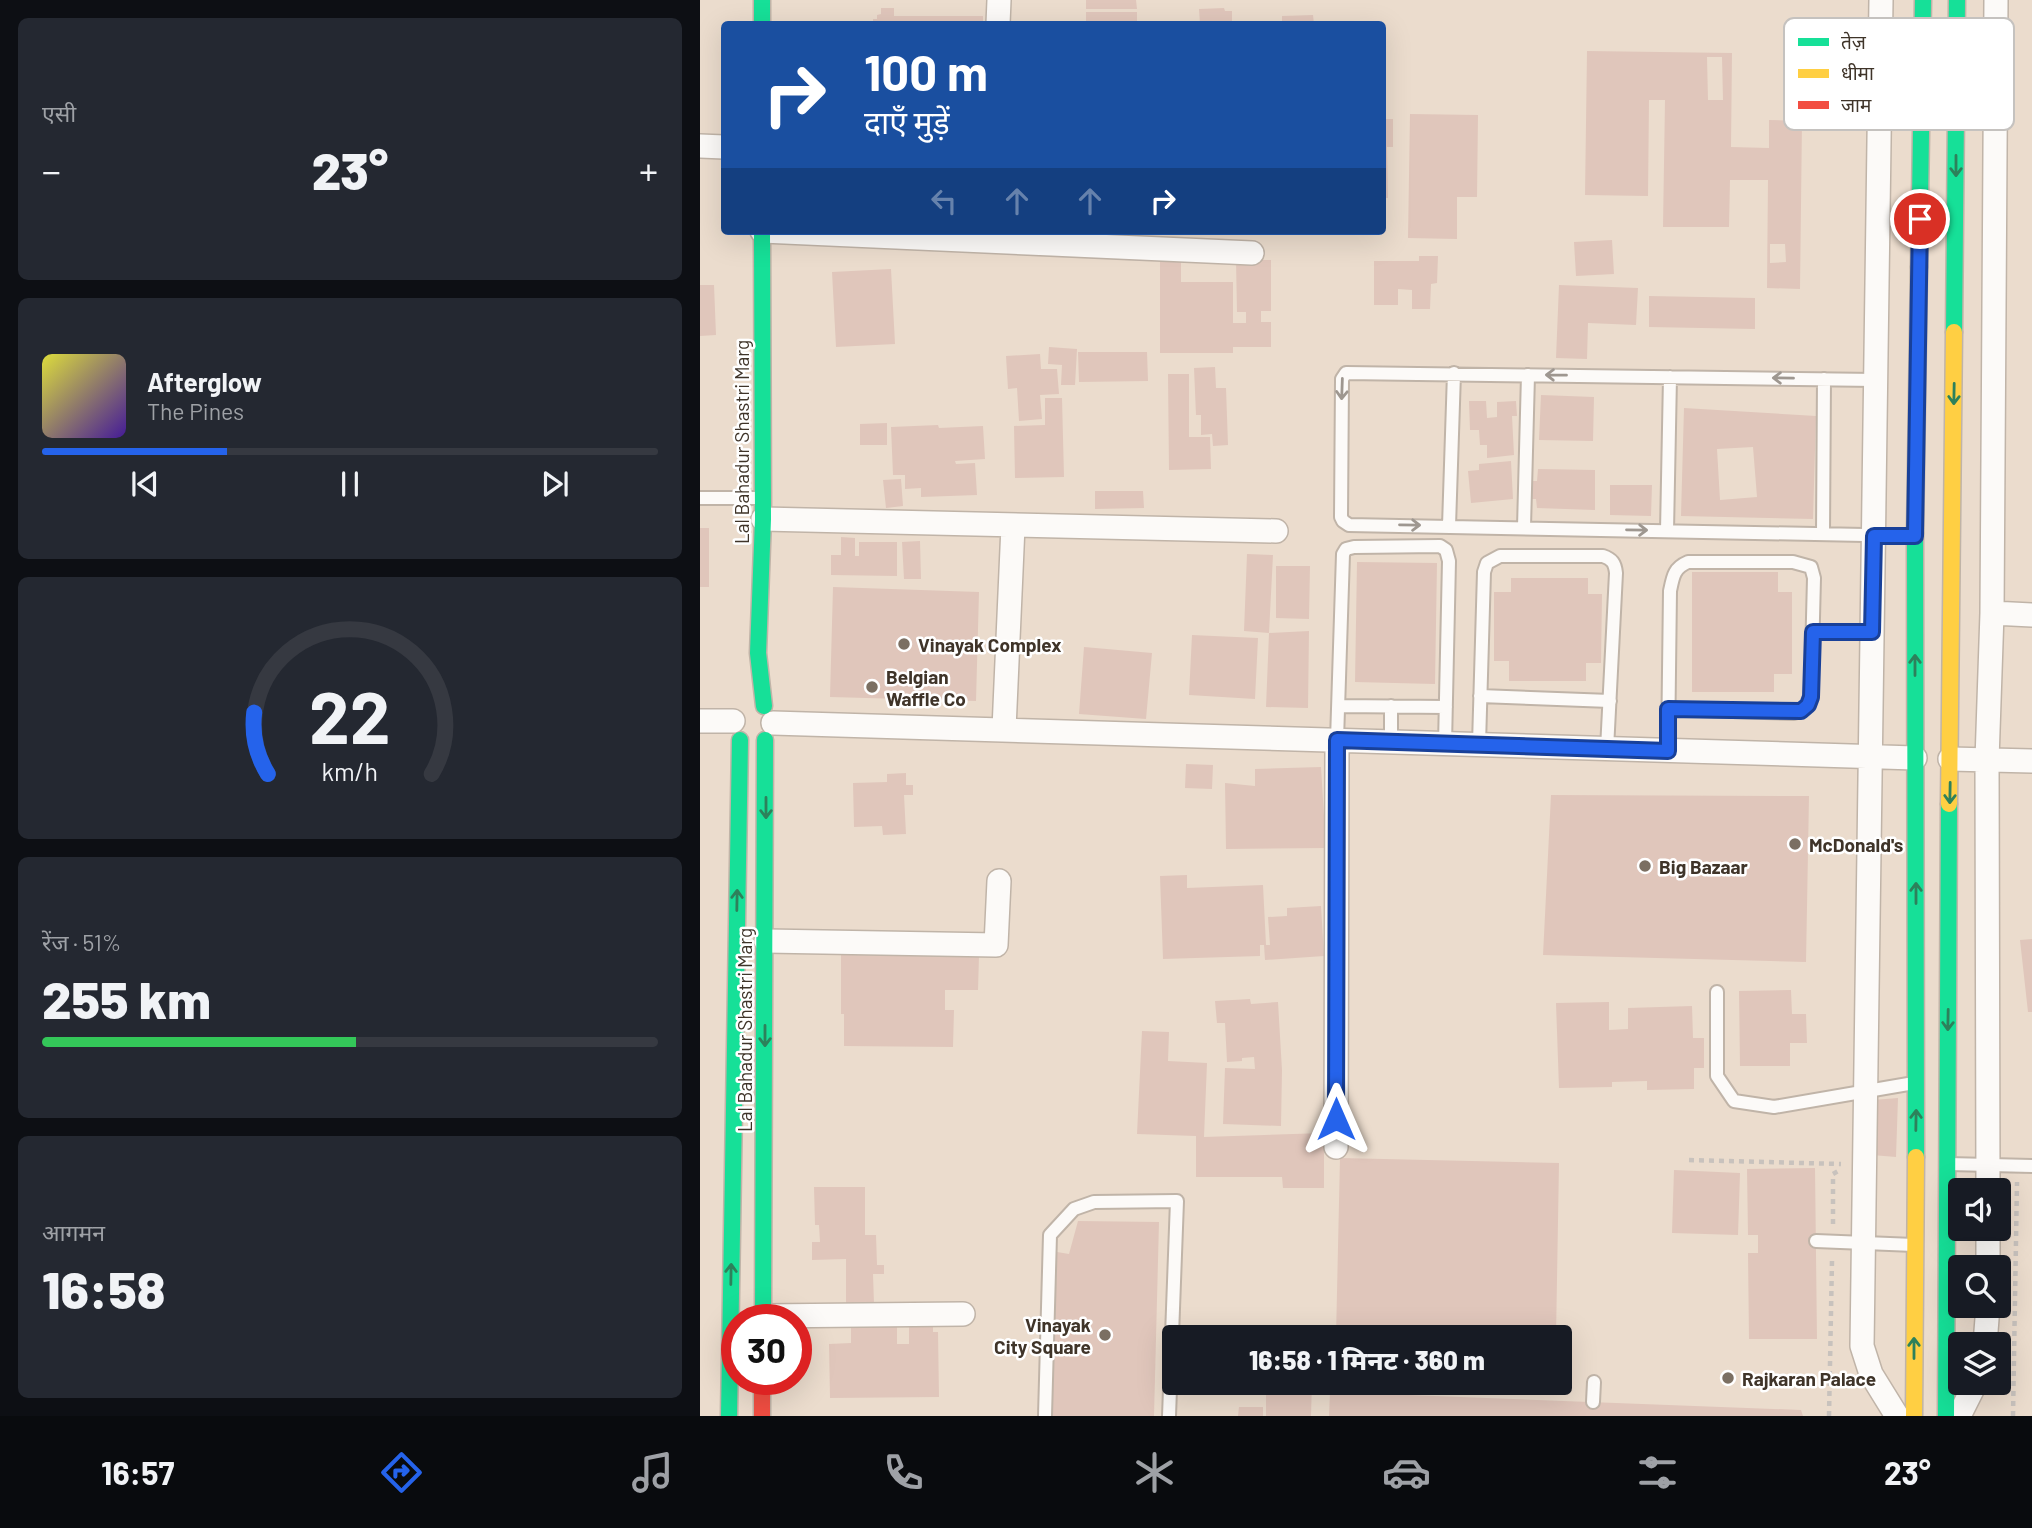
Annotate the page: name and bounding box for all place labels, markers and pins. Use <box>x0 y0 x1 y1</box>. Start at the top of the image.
pin <box>1890 189 1950 249</box>
place label: Vinayak Complex <box>918 633 1061 656</box>
marker: Vinayak Complex <box>896 636 912 652</box>
place label: Belgian Waffle Co <box>886 665 966 710</box>
marker: Belgian Waffle Co <box>864 679 880 695</box>
place label: McDonald's <box>1809 833 1903 856</box>
marker: McDonald's <box>1787 836 1803 852</box>
place label: Big Bazaar <box>1659 855 1749 878</box>
marker: Big Bazaar <box>1637 858 1653 874</box>
place label: Vinayak City Square <box>994 1313 1091 1358</box>
marker: Vinayak City Square <box>1097 1327 1113 1343</box>
place label: Rajkaran Palace <box>1742 1367 1876 1390</box>
marker: Rajkaran Palace <box>1720 1370 1736 1386</box>

